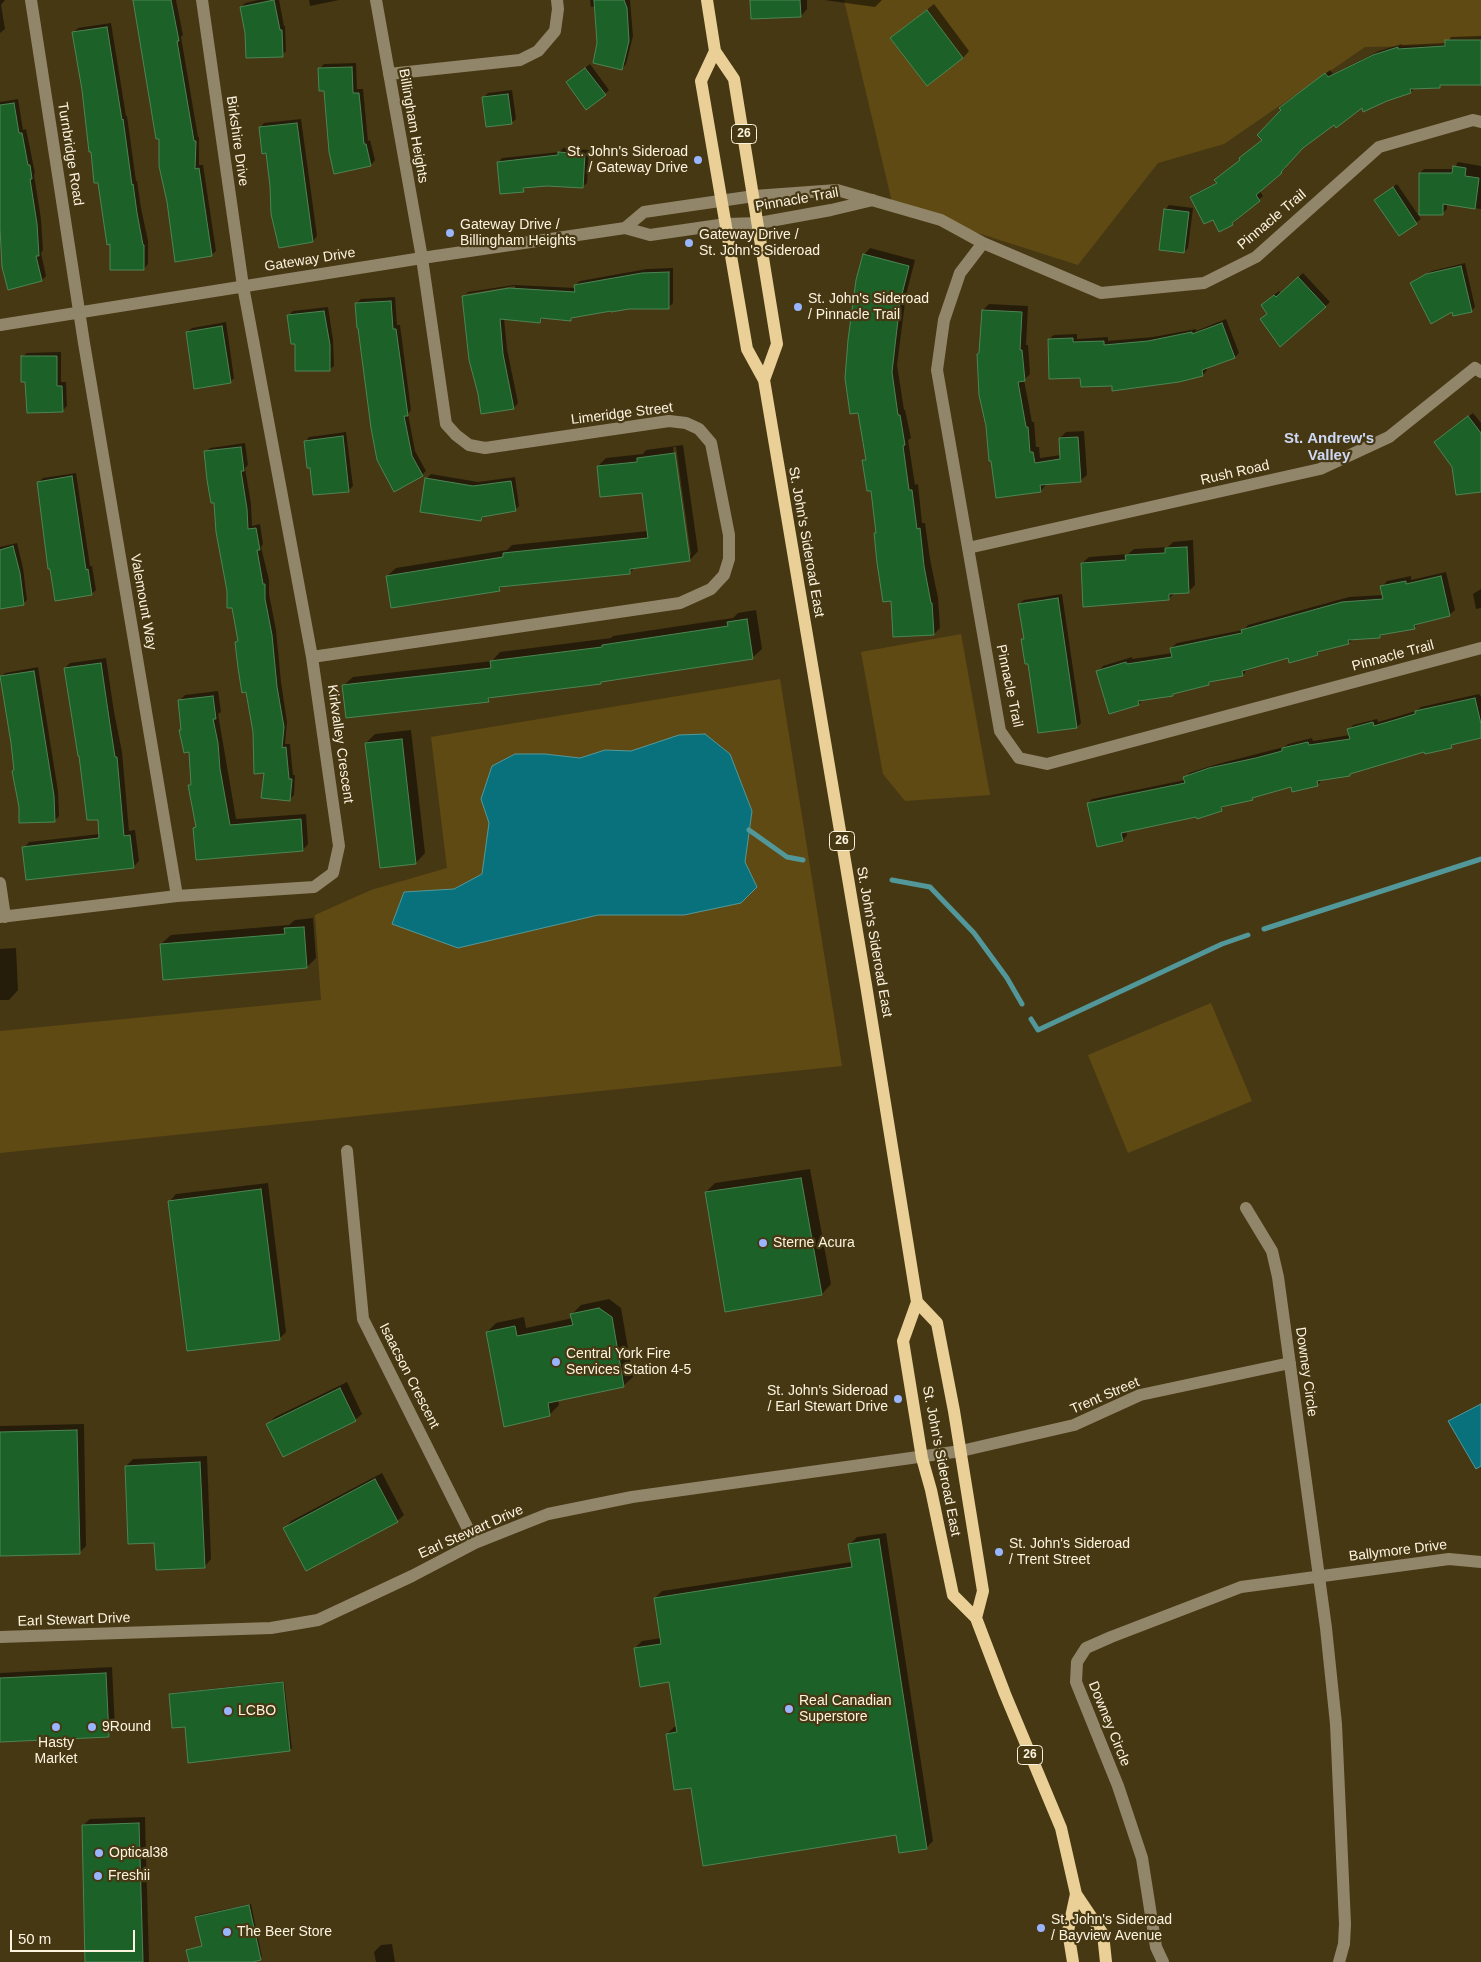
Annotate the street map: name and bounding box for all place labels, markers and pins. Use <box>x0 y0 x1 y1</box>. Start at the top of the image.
place label: St. John's Sideroad / Gateway Drive <box>567 144 688 176</box>
marker: St. John's Sideroad / Gateway Drive <box>692 154 704 166</box>
place label: Gateway Drive / Billingham Heights <box>460 217 576 250</box>
marker: Gateway Drive / Billingham Heights <box>444 227 456 239</box>
place label: Gateway Drive / St. John's Sideroad <box>699 227 820 260</box>
marker: Gateway Drive / St. John's Sideroad <box>683 237 695 249</box>
place label: St. John's Sideroad / Pinnacle Trail <box>808 291 929 324</box>
marker: St. John's Sideroad / Pinnacle Trail <box>792 301 804 313</box>
place label: Sterne Acura <box>773 1235 855 1251</box>
marker: Sterne Acura <box>757 1237 769 1249</box>
place label: Central York Fire Services Station 4-5 <box>566 1346 691 1378</box>
marker: Central York Fire Services Station 4-5 <box>550 1356 562 1368</box>
place label: St. John's Sideroad / Earl Stewart Drive <box>767 1383 888 1415</box>
marker: St. John's Sideroad / Earl Stewart Drive <box>892 1393 904 1405</box>
place label: St. John's Sideroad / Trent Street <box>1009 1536 1130 1568</box>
marker: St. John's Sideroad / Trent Street <box>993 1546 1005 1558</box>
place label: Real Canadian Superstore <box>799 1693 892 1725</box>
place label: LCBO <box>238 1703 276 1719</box>
marker: Real Canadian Superstore <box>783 1703 795 1715</box>
marker: LCBO <box>222 1705 234 1717</box>
place label: 9Round <box>102 1719 151 1735</box>
marker: Hasty Market <box>50 1721 62 1733</box>
marker: 9Round <box>86 1721 98 1733</box>
place label: Hasty Market <box>35 1735 77 1768</box>
place label: Optical38 <box>109 1845 168 1861</box>
marker: Optical38 <box>93 1847 105 1859</box>
place label: Freshii <box>108 1868 150 1884</box>
marker: Freshii <box>92 1870 104 1882</box>
place label: St. John's Sideroad / Bayview Avenue <box>1051 1912 1172 1944</box>
marker: St. John's Sideroad / Bayview Avenue <box>1035 1922 1047 1934</box>
place label: The Beer Store <box>237 1924 332 1940</box>
marker: The Beer Store <box>221 1926 233 1938</box>

